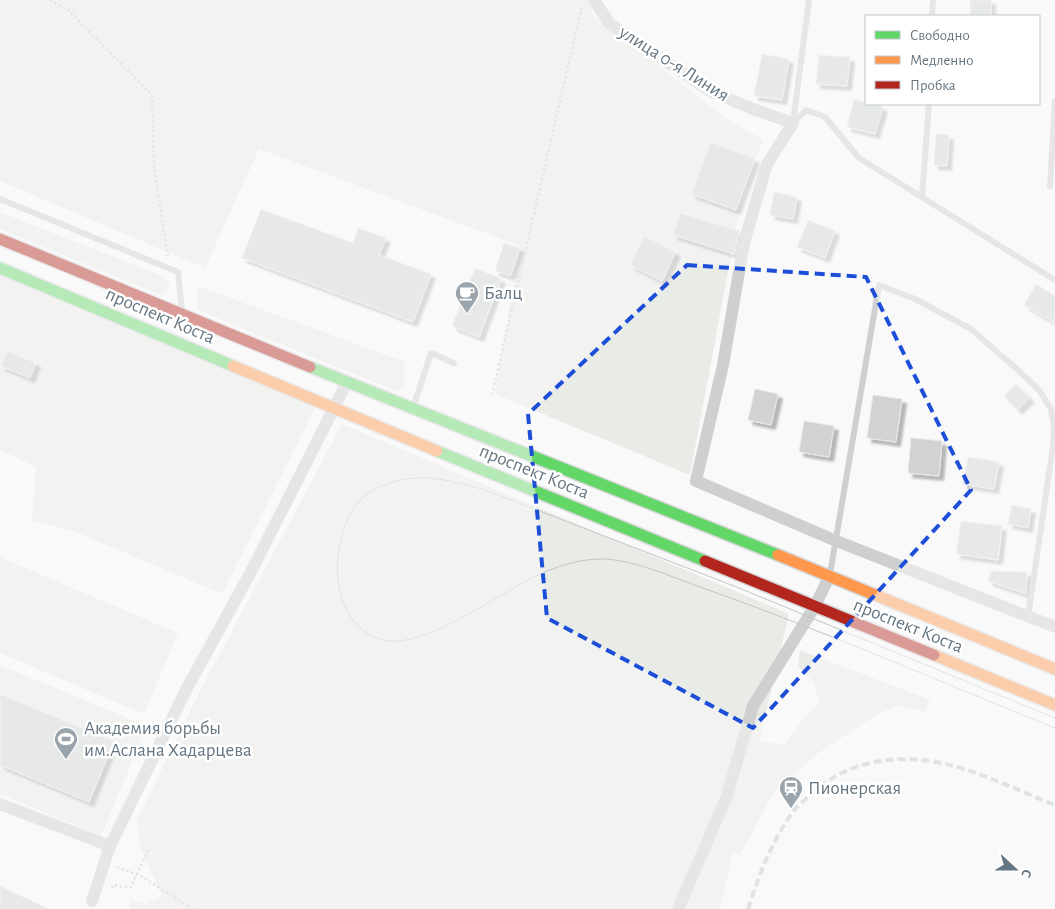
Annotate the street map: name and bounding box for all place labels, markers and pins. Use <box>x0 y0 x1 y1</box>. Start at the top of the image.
cafe icon: Балц <box>454 280 480 314</box>
place label: Балц <box>484 284 523 303</box>
place label: Академия борьбы им.Аслана Хадарцева <box>84 719 252 760</box>
sports icon: Академия борьбы им.Аслана Хадарцева <box>53 726 79 760</box>
station icon: Пионерская <box>778 775 804 809</box>
place label: Пионерская <box>808 779 901 798</box>

